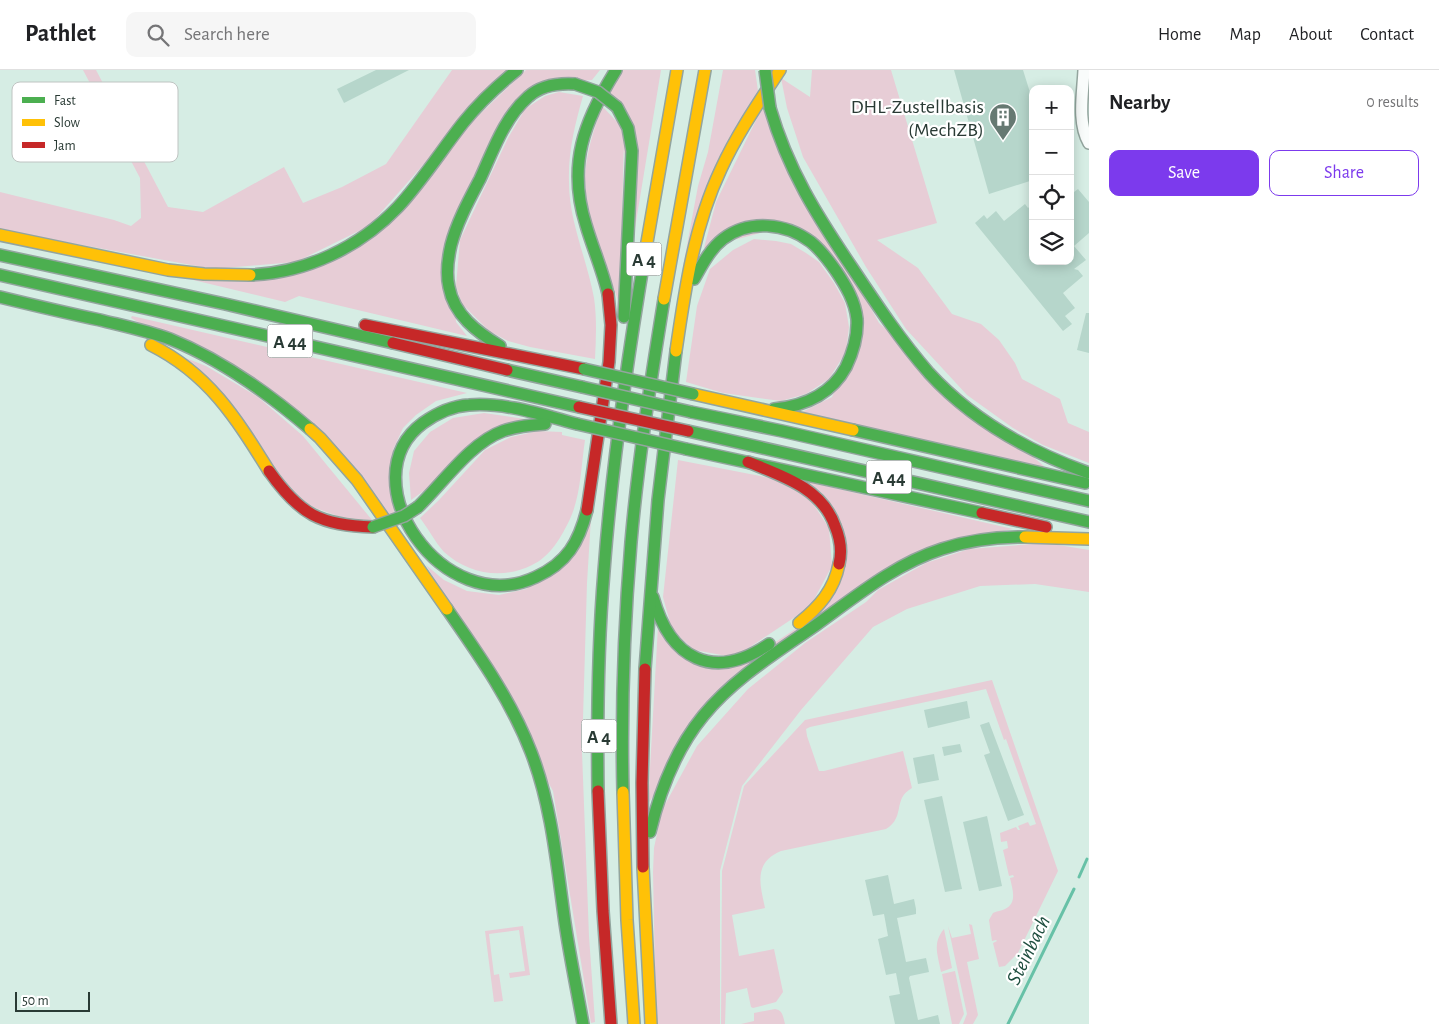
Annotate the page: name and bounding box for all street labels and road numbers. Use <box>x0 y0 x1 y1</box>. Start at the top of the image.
road number: A 4 <box>626 242 662 275</box>
road number: A 44 <box>268 325 312 358</box>
road number: A 44 <box>866 461 912 494</box>
road number: A 4 <box>582 719 616 752</box>

